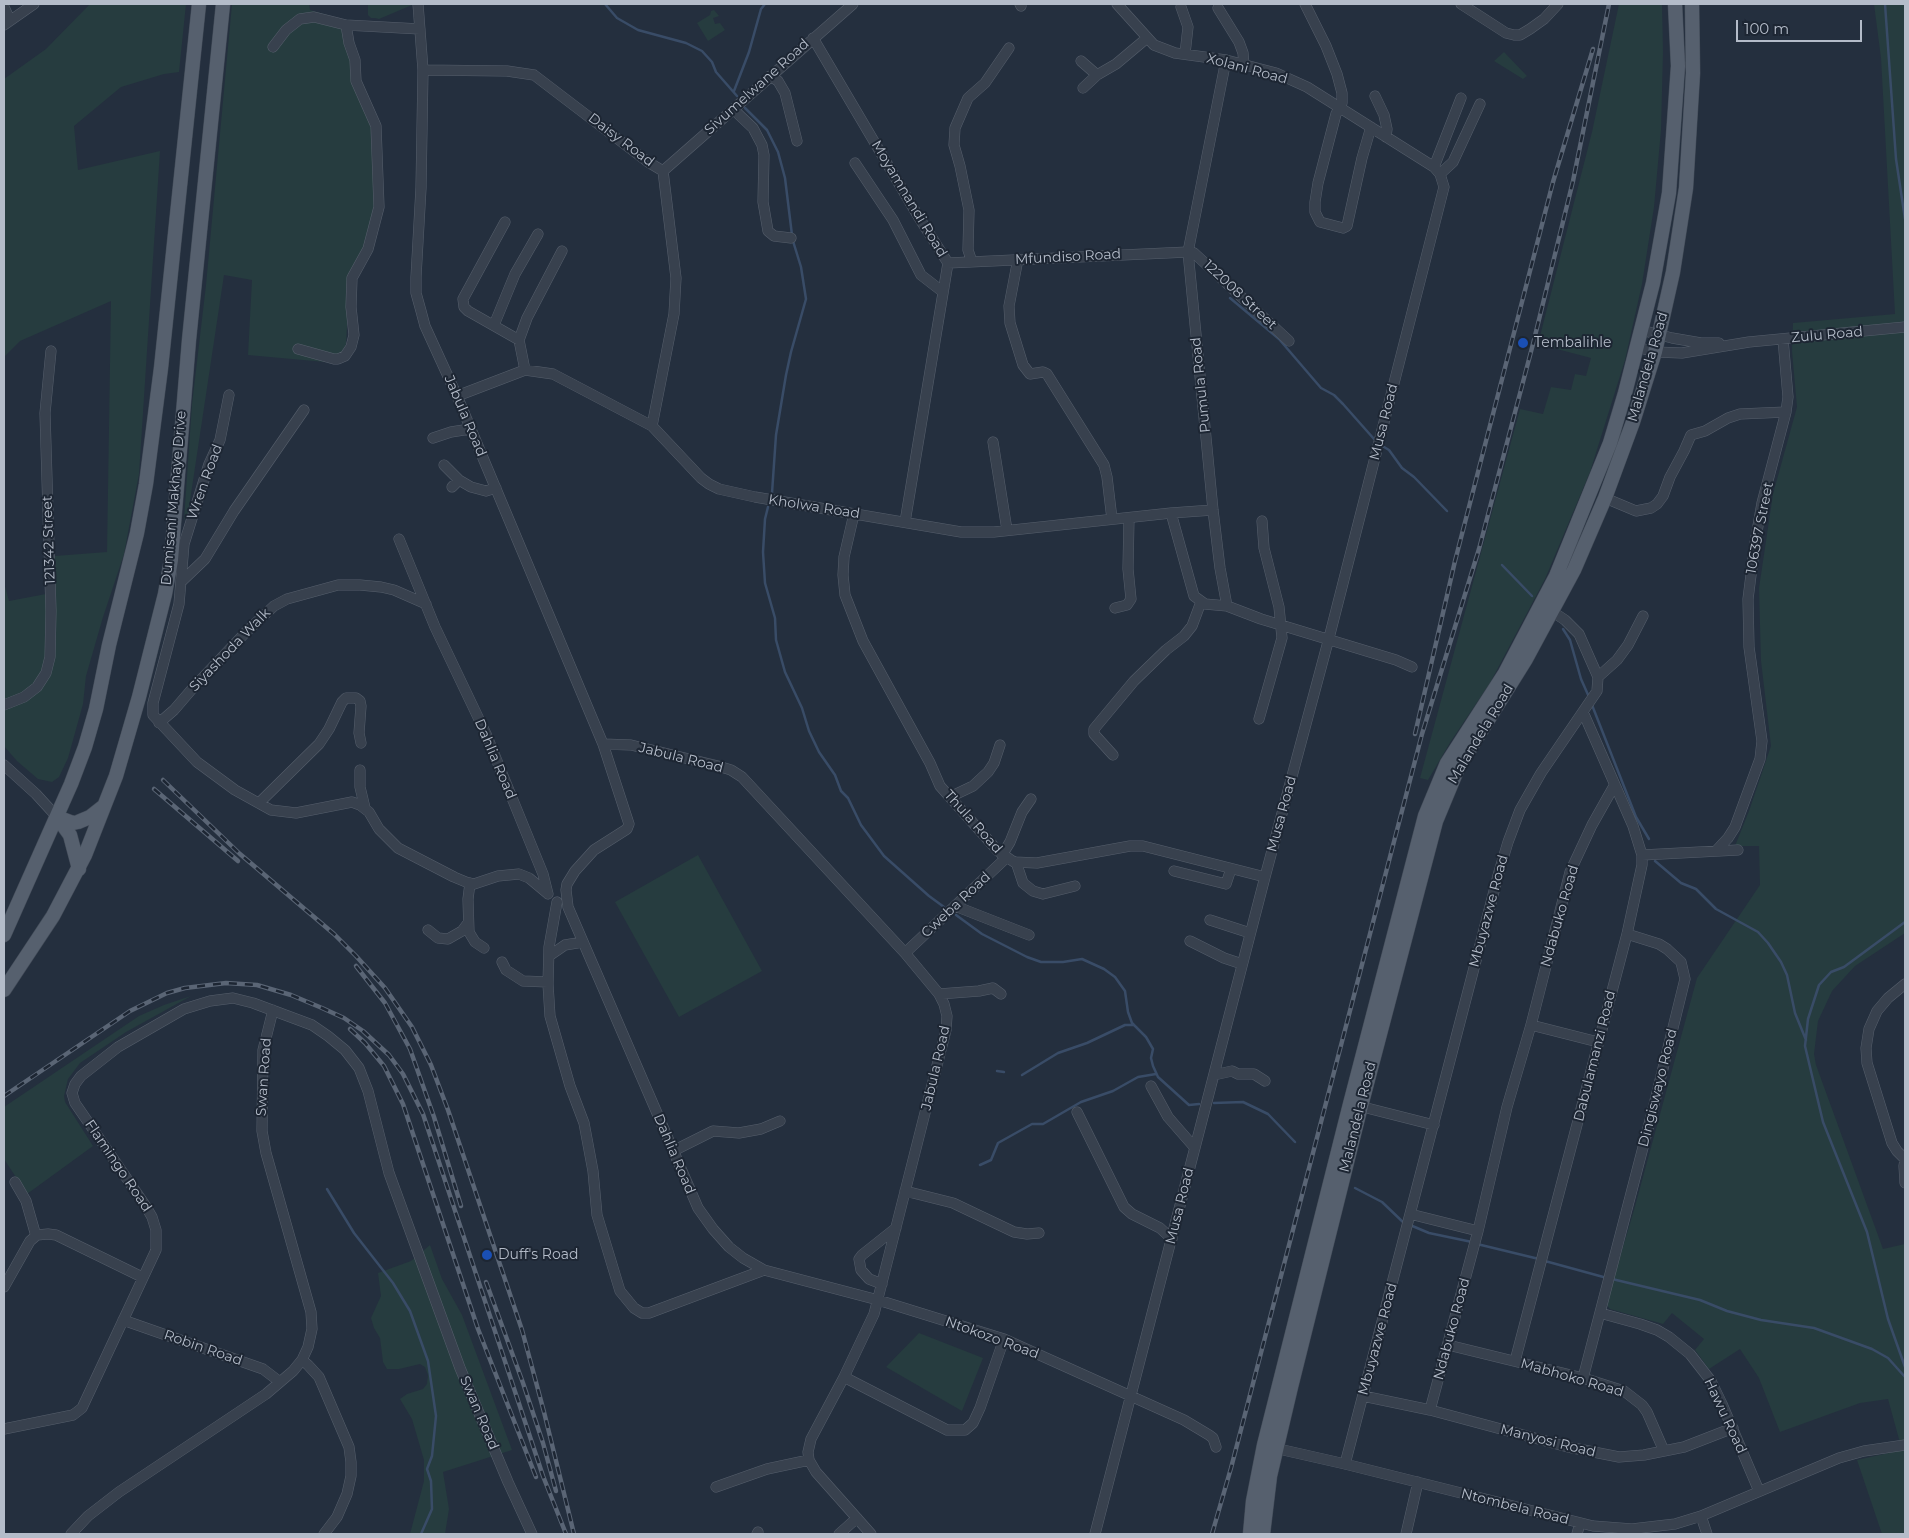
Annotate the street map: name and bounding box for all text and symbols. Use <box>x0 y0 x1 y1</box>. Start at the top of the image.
scale bar <box>1739 10 1865 42</box>
text: 100 m <box>1744 19 1789 38</box>
street label: Sivumelwane Road <box>701 36 813 138</box>
street label: Xolani Road <box>1205 50 1289 88</box>
street label: Daisy Road <box>585 110 657 170</box>
street label: Moyamnandi Road <box>868 138 950 260</box>
street label: Mfundiso Road <box>1015 246 1121 268</box>
street label: 122008 Street <box>1200 257 1280 333</box>
street label: Malandela Road <box>1624 310 1672 424</box>
street label: Zulu Road <box>1790 324 1864 346</box>
place label: Tembalihle <box>1534 335 1611 351</box>
street label: Pumula Road <box>1188 336 1214 434</box>
marker: Tembalihle <box>1516 336 1530 350</box>
street label: Jabula Road <box>440 373 490 459</box>
street label: Musa Road <box>1366 382 1402 462</box>
street label: Dumisani Makhaye Drive <box>158 410 190 586</box>
street label: Wren Road <box>184 442 226 522</box>
street label: 106397 Street <box>1743 481 1777 575</box>
street label: Kholwa Road <box>767 491 861 523</box>
street label: 121342 Street <box>39 495 59 585</box>
street label: Siyashoda Walk <box>186 605 274 695</box>
street label: Malandela Road <box>1445 681 1517 787</box>
street label: Dahlia Road <box>471 716 519 802</box>
street label: Jabula Road <box>637 739 725 777</box>
street label: Musa Road <box>1264 774 1300 854</box>
street label: Thula Road <box>940 787 1006 857</box>
street label: Mbuyazwe Road <box>1466 853 1512 969</box>
street label: Ndabuko Road <box>1537 863 1583 969</box>
street label: Cweba Road <box>918 869 994 941</box>
street label: Dabulamanzi Road <box>1571 989 1619 1123</box>
street label: Jabula Road <box>918 1024 954 1112</box>
street label: Dingiswayo Road <box>1635 1027 1681 1149</box>
street label: Swan Road <box>253 1037 275 1117</box>
street label: Malandela Road <box>1336 1060 1380 1174</box>
street label: Dahlia Road <box>650 1111 698 1197</box>
street label: Flamingo Road <box>81 1117 155 1215</box>
street label: Musa Road <box>1162 1166 1198 1246</box>
place label: Duff's Road <box>498 1247 578 1263</box>
marker: Duff's Road <box>480 1248 494 1262</box>
street label: Ndabuko Road <box>1430 1276 1474 1382</box>
street label: Mbuyazwe Road <box>1355 1281 1401 1397</box>
street label: Ntokozo Road <box>943 1313 1041 1363</box>
street label: Robin Road <box>162 1327 244 1369</box>
street label: Mabhoko Road <box>1519 1355 1625 1401</box>
street label: Swan Road <box>456 1374 502 1452</box>
street label: Hawu Road <box>1700 1376 1750 1456</box>
street label: Manyosi Road <box>1498 1421 1598 1461</box>
street label: Ntombela Road <box>1459 1485 1571 1529</box>

